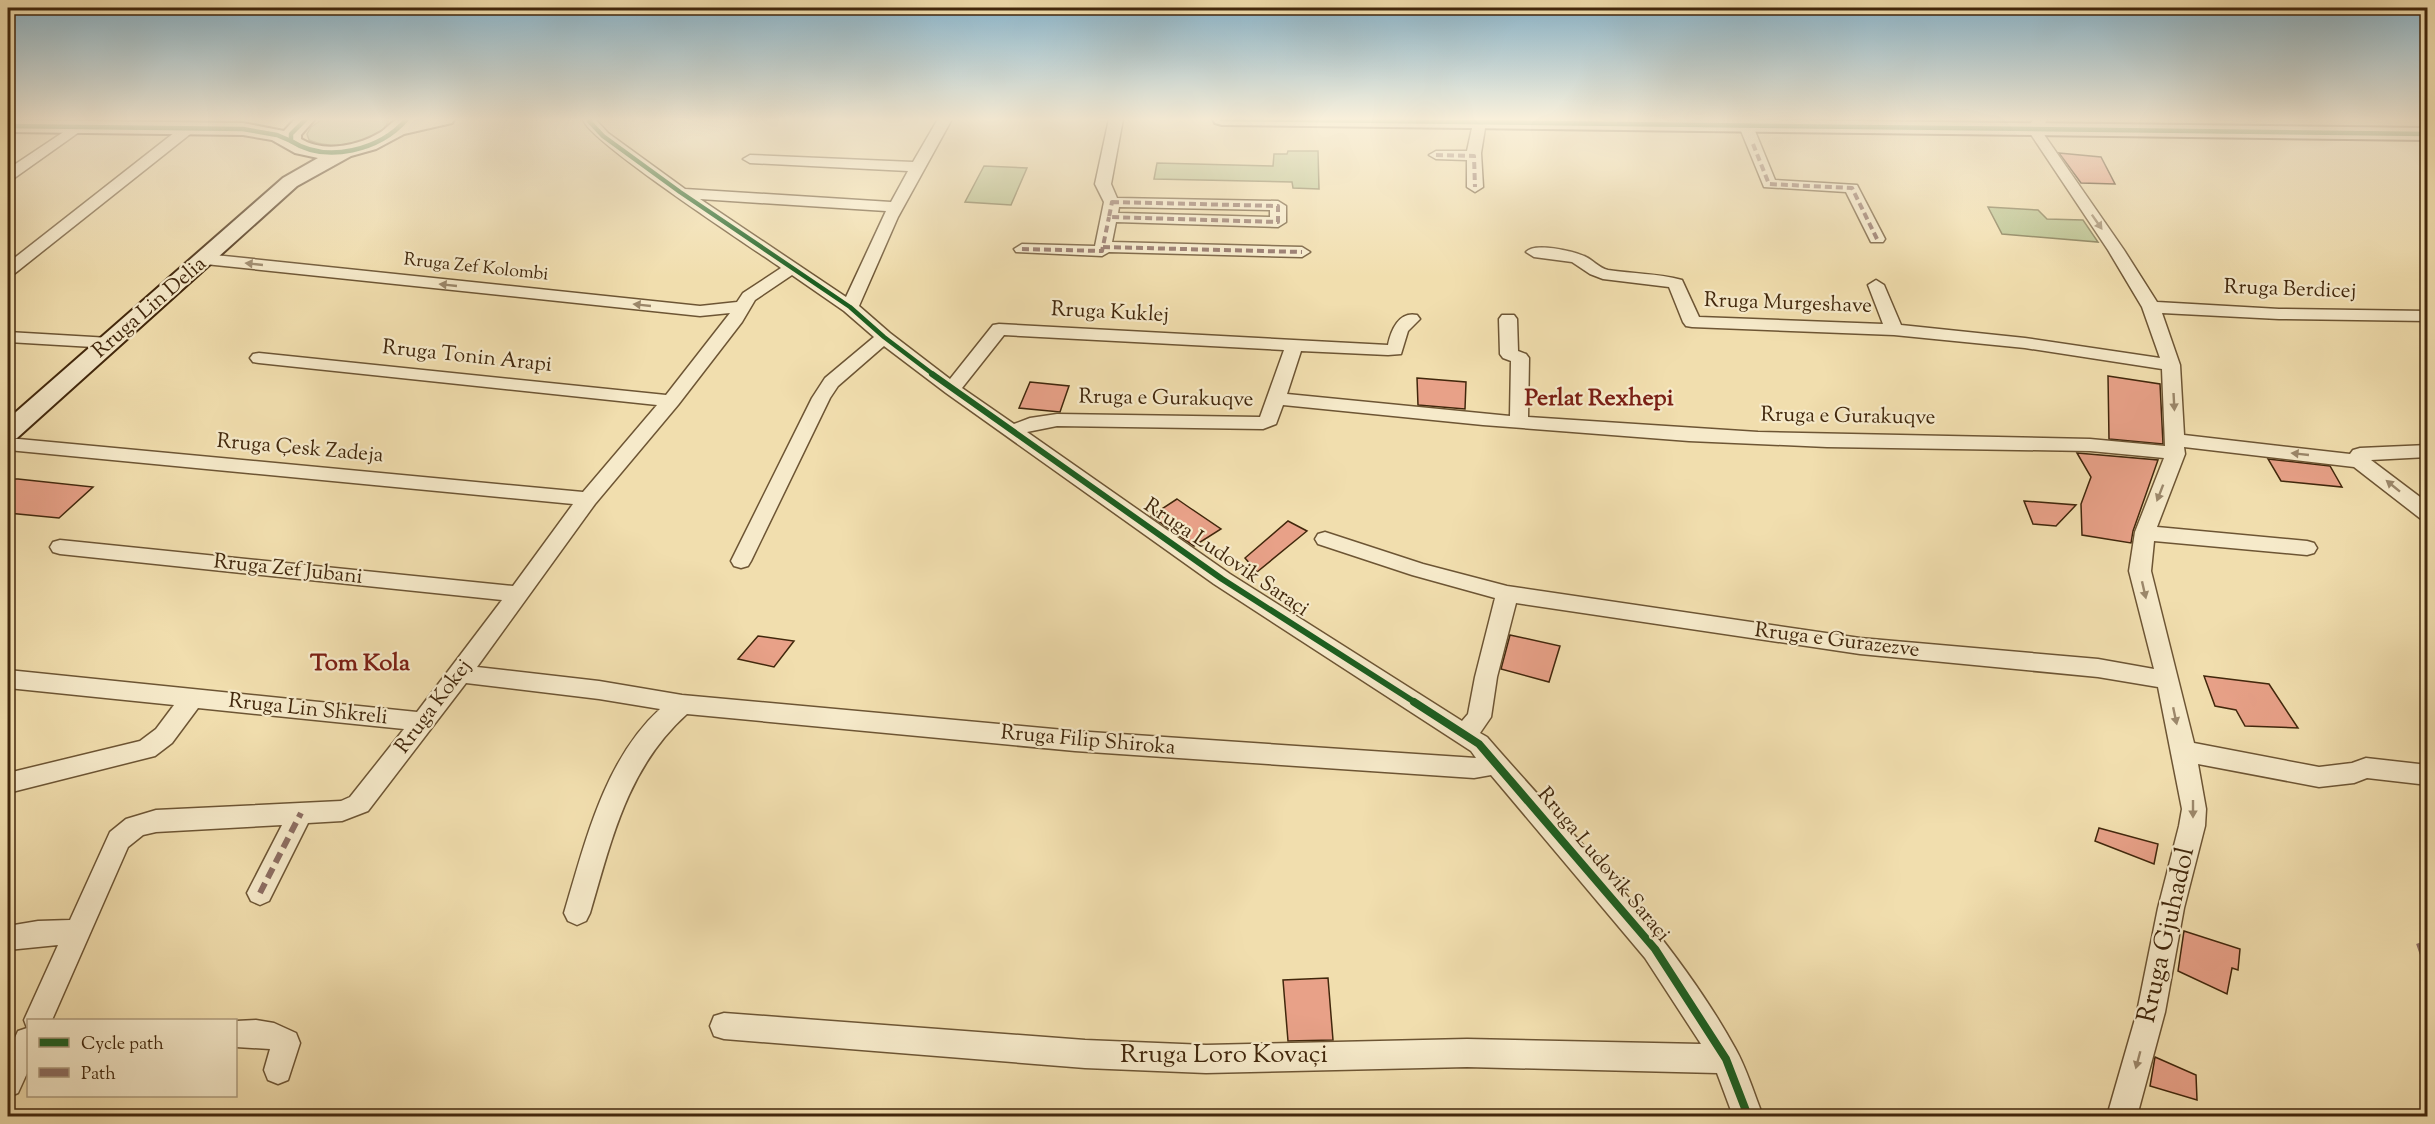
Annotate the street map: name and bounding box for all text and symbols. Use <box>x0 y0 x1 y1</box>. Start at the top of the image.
one-way arrow <box>2091 214 2102 230</box>
street label: Rruga Zef Kolombi <box>402 247 550 289</box>
street label: Rruga Lin Delia <box>86 250 214 366</box>
one-way arrow <box>245 259 264 269</box>
street label: Rruga Berdicej <box>2223 273 2357 307</box>
one-way arrow <box>439 280 458 290</box>
street label: Rruga Murgeshave <box>1704 286 1872 322</box>
street label: Rruga Kuklej <box>1050 295 1170 331</box>
one-way arrow <box>633 300 652 310</box>
street label: Rruga Tonin Arapi <box>381 333 553 381</box>
street label: Rruga e Gurakuqve <box>1078 382 1254 416</box>
district label: Perlat Rexhepi <box>1525 382 1674 416</box>
one-way arrow <box>2169 393 2178 412</box>
street label: Rruga e Gurakuqve <box>1760 400 1936 434</box>
street label: Rruga Çesk Zadeja <box>215 427 385 471</box>
one-way arrow <box>2290 449 2309 459</box>
one-way arrow <box>2386 481 2401 493</box>
one-way arrow <box>2155 484 2164 502</box>
street label: Rruga Ludovik Saraçi <box>1137 491 1315 625</box>
street label: Rruga Zef Jubani <box>212 547 364 593</box>
one-way arrow <box>2140 580 2149 599</box>
street label: Rruga e Gurazezve <box>1753 616 1921 666</box>
district label: Tom Kola <box>310 647 411 681</box>
street label: Rruga Kokej <box>389 654 479 760</box>
street label: Rruga Lin Shkreli <box>227 687 389 733</box>
one-way arrow <box>2171 707 2180 726</box>
street label: Rruga Filip Shiroka <box>999 718 1177 764</box>
street label: Rruga Ludovik Saraçi <box>1529 781 1677 949</box>
one-way arrow <box>2188 799 2198 818</box>
street label: Rruga Gjuhadol <box>2129 843 2205 1027</box>
legend <box>27 1019 237 1097</box>
text: Cycle path <box>81 1032 164 1058</box>
street label: Rruga Loro Kovaçi <box>1120 1037 1328 1074</box>
one-way arrow <box>2133 1051 2142 1069</box>
text: Path <box>81 1062 116 1088</box>

